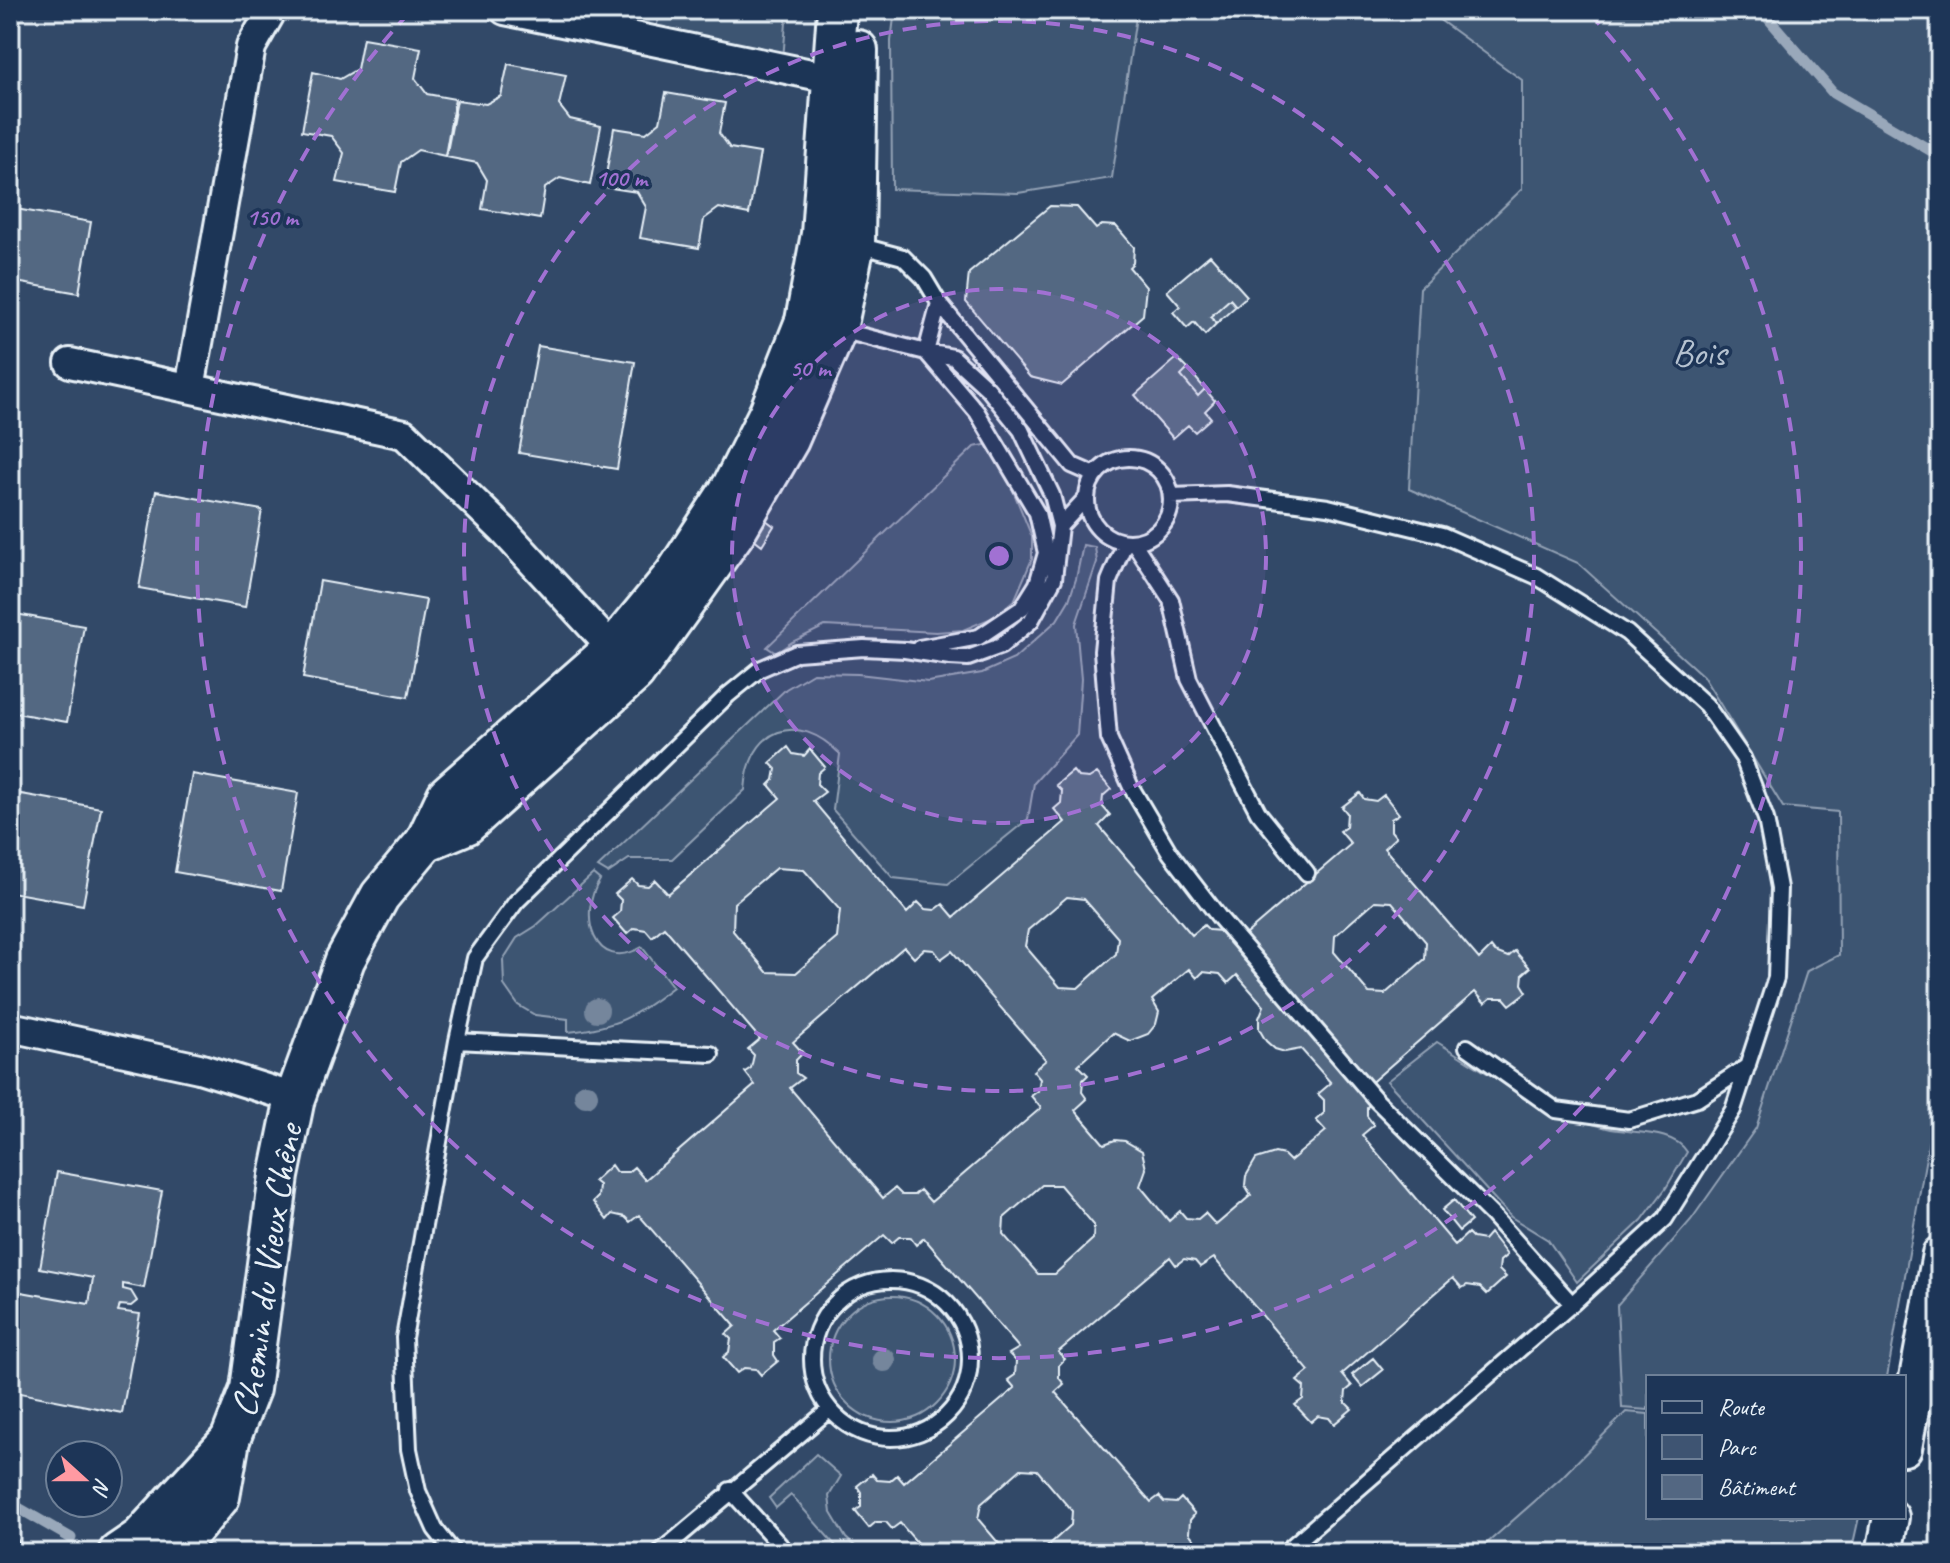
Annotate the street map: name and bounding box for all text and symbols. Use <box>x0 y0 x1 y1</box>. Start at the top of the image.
text: 100 m <box>595 163 649 193</box>
text: 150 m <box>246 202 300 232</box>
park label: Bois <box>1672 329 1730 376</box>
text: 50 m <box>790 353 833 383</box>
centre of rings <box>985 542 1013 570</box>
street label: Chemin du Vieux Chêne <box>219 1117 314 1423</box>
legend <box>1646 1375 1906 1519</box>
text: Route <box>1718 1392 1766 1422</box>
text: Parc <box>1718 1432 1757 1462</box>
north arrow <box>44 1439 124 1519</box>
text: Bâtiment <box>1718 1472 1797 1502</box>
text: N <box>85 1474 117 1500</box>

